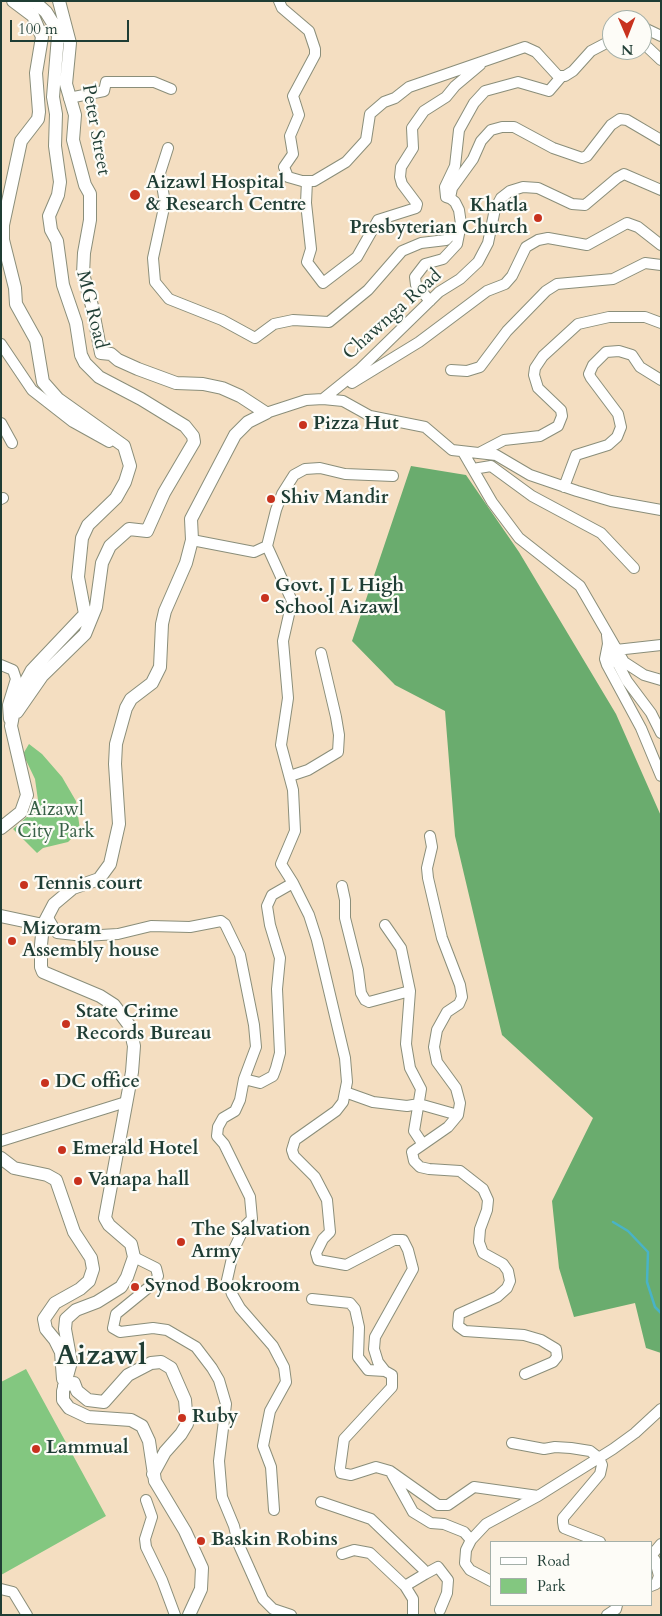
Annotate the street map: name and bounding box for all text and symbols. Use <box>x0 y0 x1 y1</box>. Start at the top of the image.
scale bar <box>12 10 131 42</box>
north arrow <box>602 10 652 60</box>
text: 100 m <box>18 19 58 39</box>
text: N <box>621 40 633 59</box>
street label: Peter Street <box>76 83 114 177</box>
place label: Aizawl Hospital & Research Centre <box>146 173 307 217</box>
marker: Aizawl Hospital & Research Centre <box>128 188 142 202</box>
place label: Khatla Presbyterian Church <box>349 196 528 240</box>
marker: Khatla Presbyterian Church <box>532 212 544 224</box>
street label: Chawnga Road <box>339 265 447 365</box>
street label: MG Road <box>70 269 112 351</box>
place label: Pizza Hut <box>313 414 399 436</box>
marker: Pizza Hut <box>297 419 309 431</box>
place label: Shiv Mandir <box>281 488 388 510</box>
marker: Shiv Mandir <box>265 493 277 505</box>
place label: Govt. J L High School Aizawl <box>275 576 404 620</box>
marker: Govt. J L High School Aizawl <box>259 592 271 604</box>
park label: Aizawl City Park <box>17 800 95 844</box>
place label: Tennis court <box>34 874 142 896</box>
marker: Tennis court <box>18 879 30 891</box>
place label: Mizoram Assembly house <box>22 919 159 963</box>
marker: Mizoram Assembly house <box>6 935 18 947</box>
place label: State Crime Records Bureau <box>76 1002 212 1046</box>
marker: State Crime Records Bureau <box>60 1018 72 1030</box>
place label: DC office <box>55 1072 140 1094</box>
marker: DC office <box>39 1077 51 1089</box>
place label: Emerald Hotel <box>72 1139 198 1161</box>
marker: Emerald Hotel <box>56 1144 68 1156</box>
place label: Vanapa hall <box>88 1170 189 1192</box>
marker: Vanapa hall <box>72 1175 84 1187</box>
place label: The Salvation Army <box>191 1220 311 1264</box>
marker: The Salvation Army <box>175 1236 187 1248</box>
place label: Synod Bookroom <box>145 1276 300 1298</box>
marker: Synod Bookroom <box>129 1281 141 1293</box>
district label: Aizawl <box>55 1340 147 1374</box>
place label: Ruby <box>192 1407 238 1429</box>
marker: Ruby <box>176 1412 188 1424</box>
place label: Lammual <box>46 1438 129 1460</box>
marker: Lammual <box>30 1443 42 1455</box>
place label: Baskin Robins <box>211 1530 338 1552</box>
marker: Baskin Robins <box>195 1535 207 1547</box>
legend <box>490 1541 652 1606</box>
text: Road <box>537 1551 570 1571</box>
text: Park <box>537 1576 566 1596</box>

